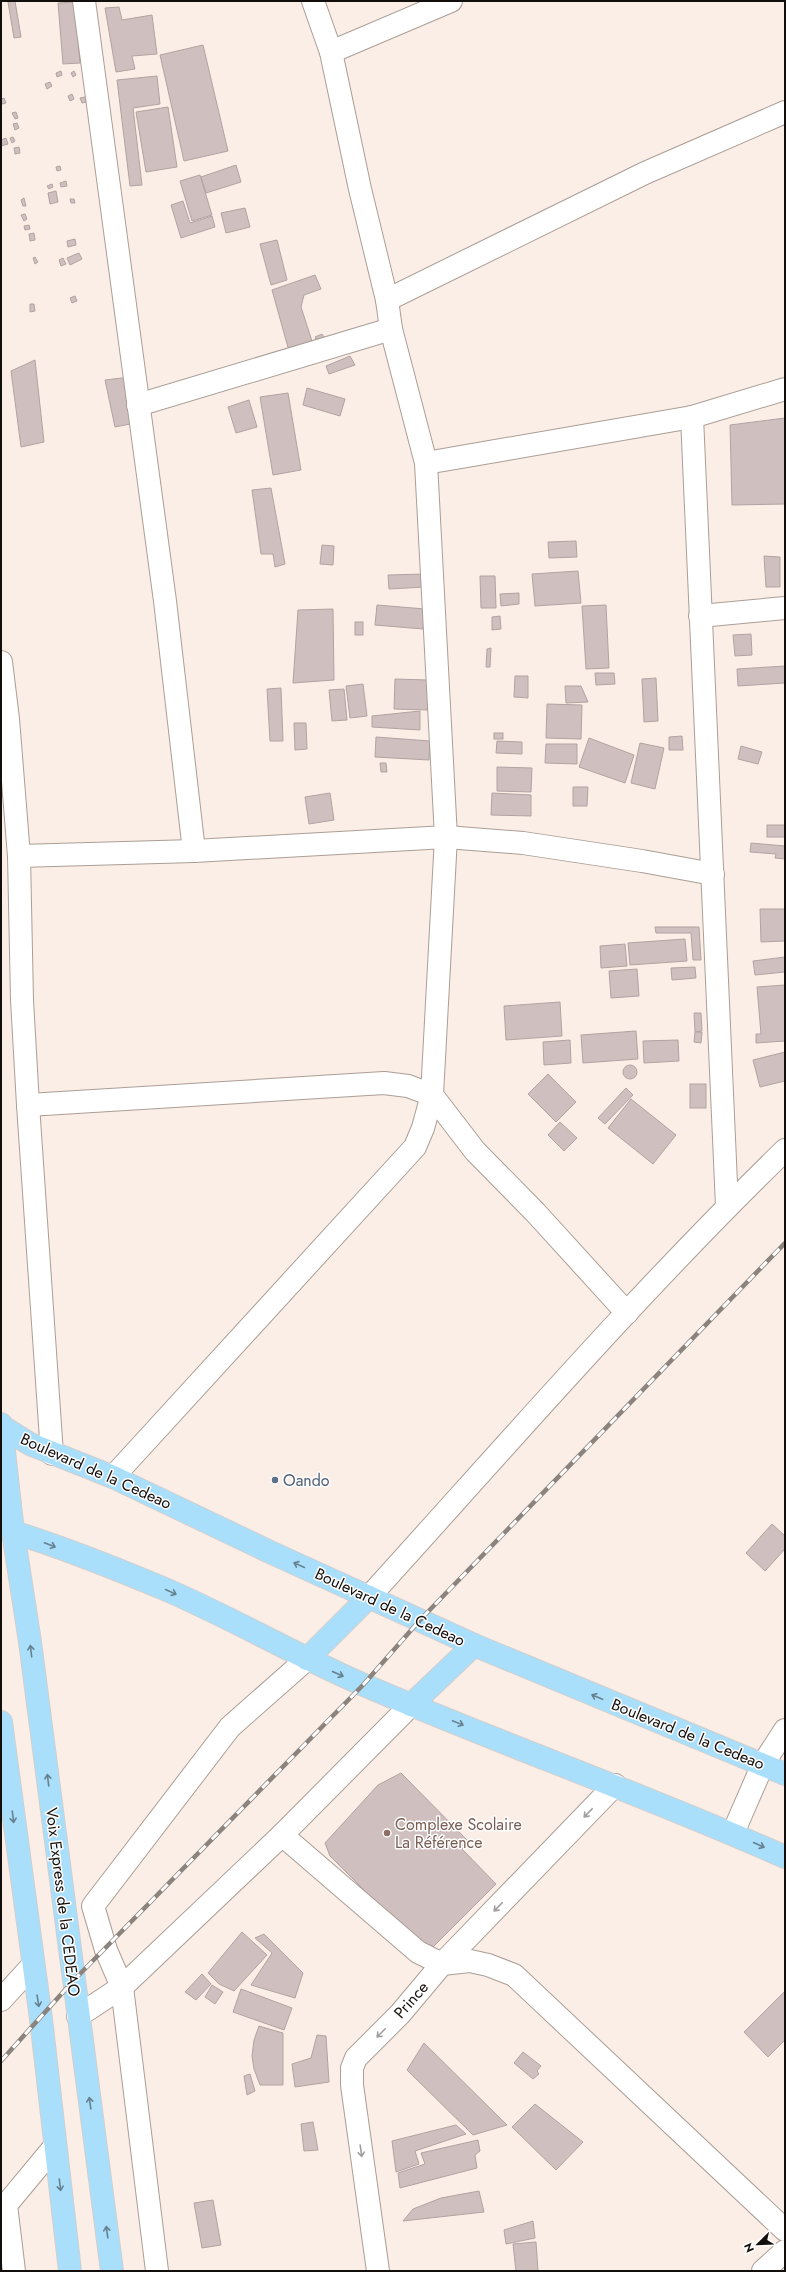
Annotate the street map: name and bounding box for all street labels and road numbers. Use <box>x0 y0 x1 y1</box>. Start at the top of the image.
street label: Boulevard de la Cedeao <box>17 1427 175 1515</box>
street label: Boulevard de la Cedeao <box>311 1562 469 1652</box>
street label: Boulevard de la Cedeao <box>608 1693 768 1775</box>
street label: Voix Express de la CEDEAO <box>40 1806 86 1998</box>
street label: Prince <box>388 1976 434 2024</box>

